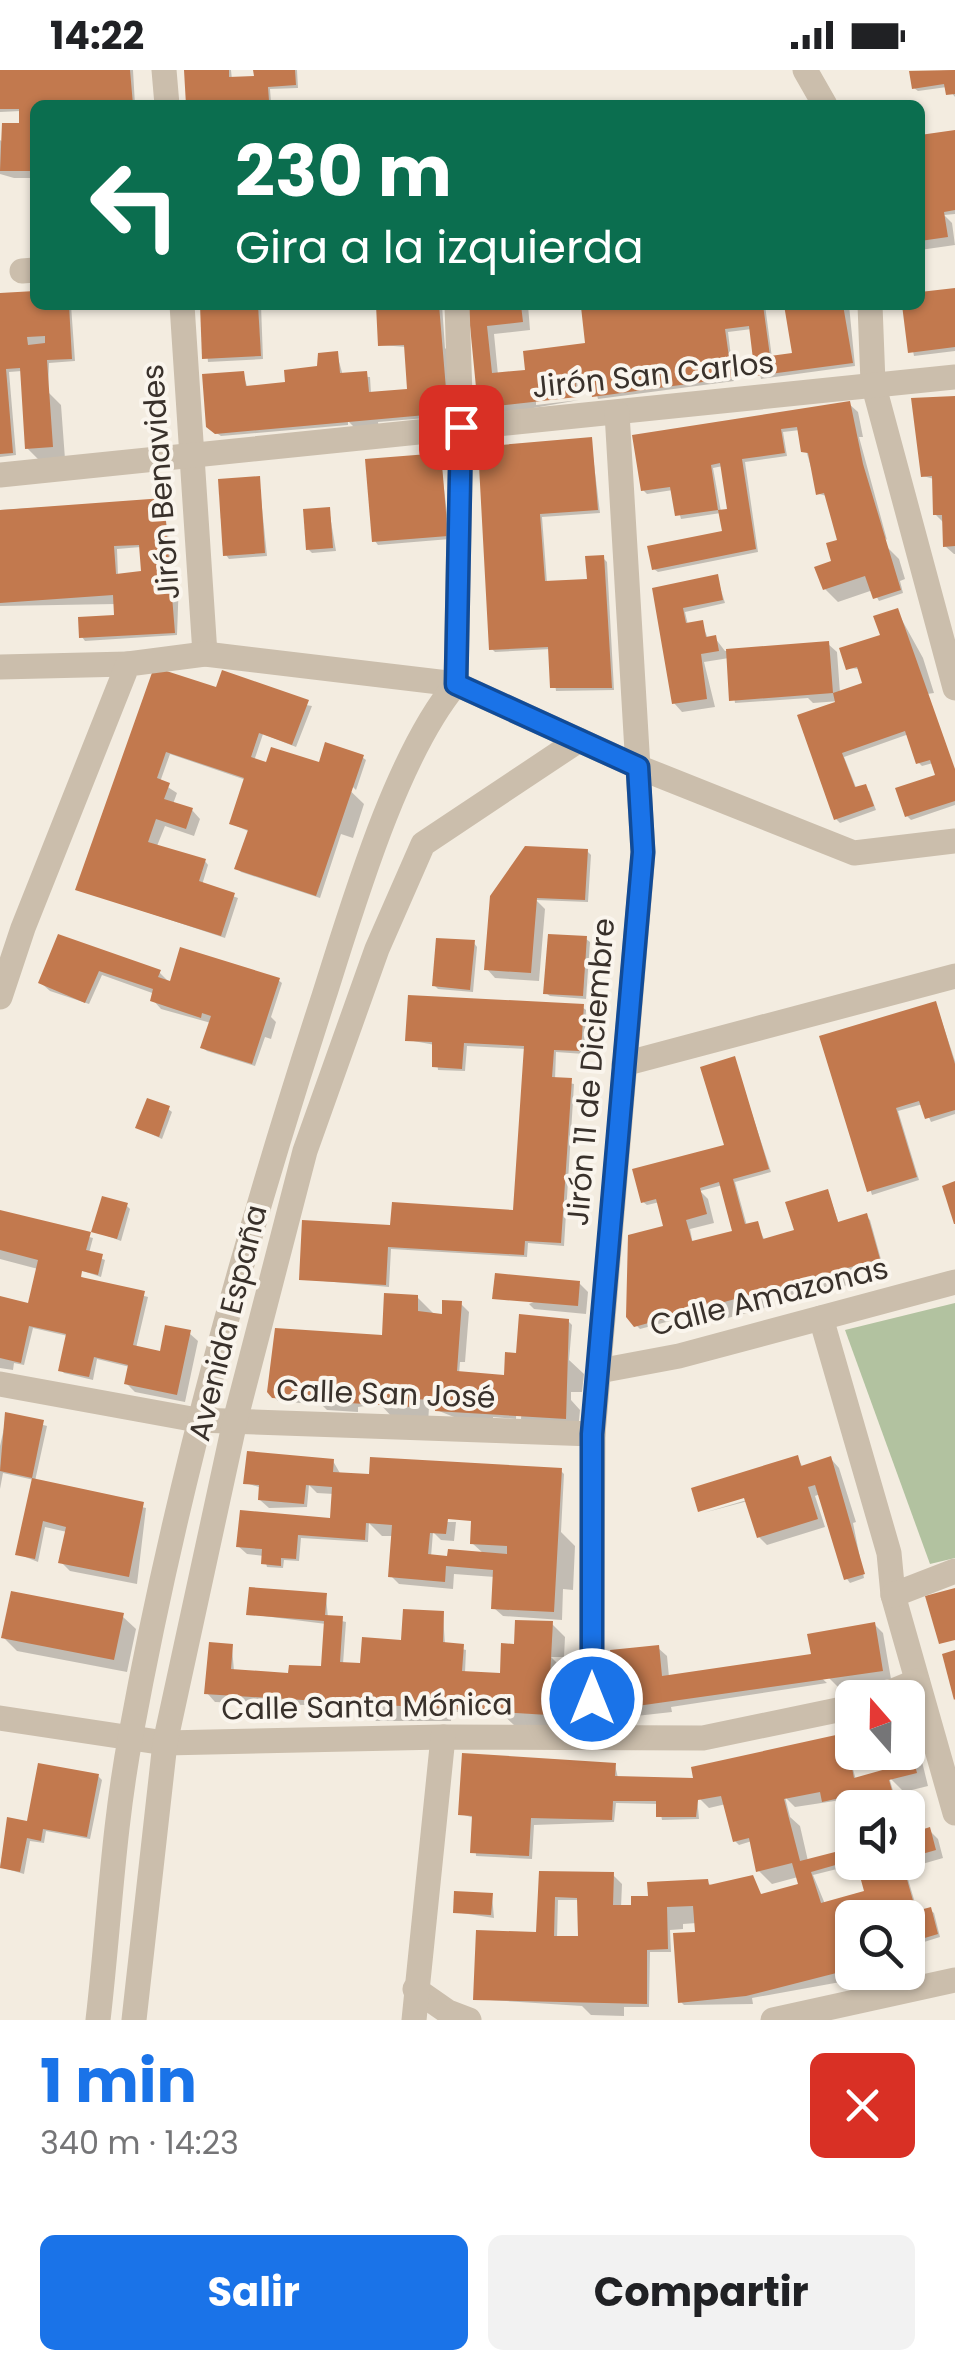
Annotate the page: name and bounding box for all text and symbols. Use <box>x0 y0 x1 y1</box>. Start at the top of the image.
text: 14:22 <box>50 9 144 62</box>
text: 230 m <box>235 122 452 221</box>
icon: left <box>70 140 200 270</box>
text: Gira a la izquierda <box>235 216 644 279</box>
street label: Jirón San Carlos <box>530 340 776 409</box>
street label: Jirón Benavides <box>131 363 190 601</box>
pin <box>419 385 504 470</box>
icon: arrive <box>434 400 489 455</box>
street label: Jirón 11 de Diciembre <box>556 916 625 1228</box>
street label: Avenida España <box>177 1200 278 1445</box>
street label: Calle Amazonas <box>645 1246 893 1347</box>
street label: Calle San José <box>276 1368 496 1419</box>
position arrow <box>540 1647 644 1751</box>
north arrow <box>835 1680 925 1770</box>
map controls <box>835 1680 925 1990</box>
street label: Calle Santa Mónica <box>221 1682 513 1731</box>
button: sound <box>835 1790 925 1880</box>
button: search <box>835 1900 925 1990</box>
text: 1 min <box>40 2039 197 2123</box>
button: close <box>810 2053 915 2158</box>
text: 340 m · 14:23 <box>40 2120 239 2165</box>
button: Salir <box>40 2235 468 2350</box>
button: Compartir <box>488 2235 915 2350</box>

